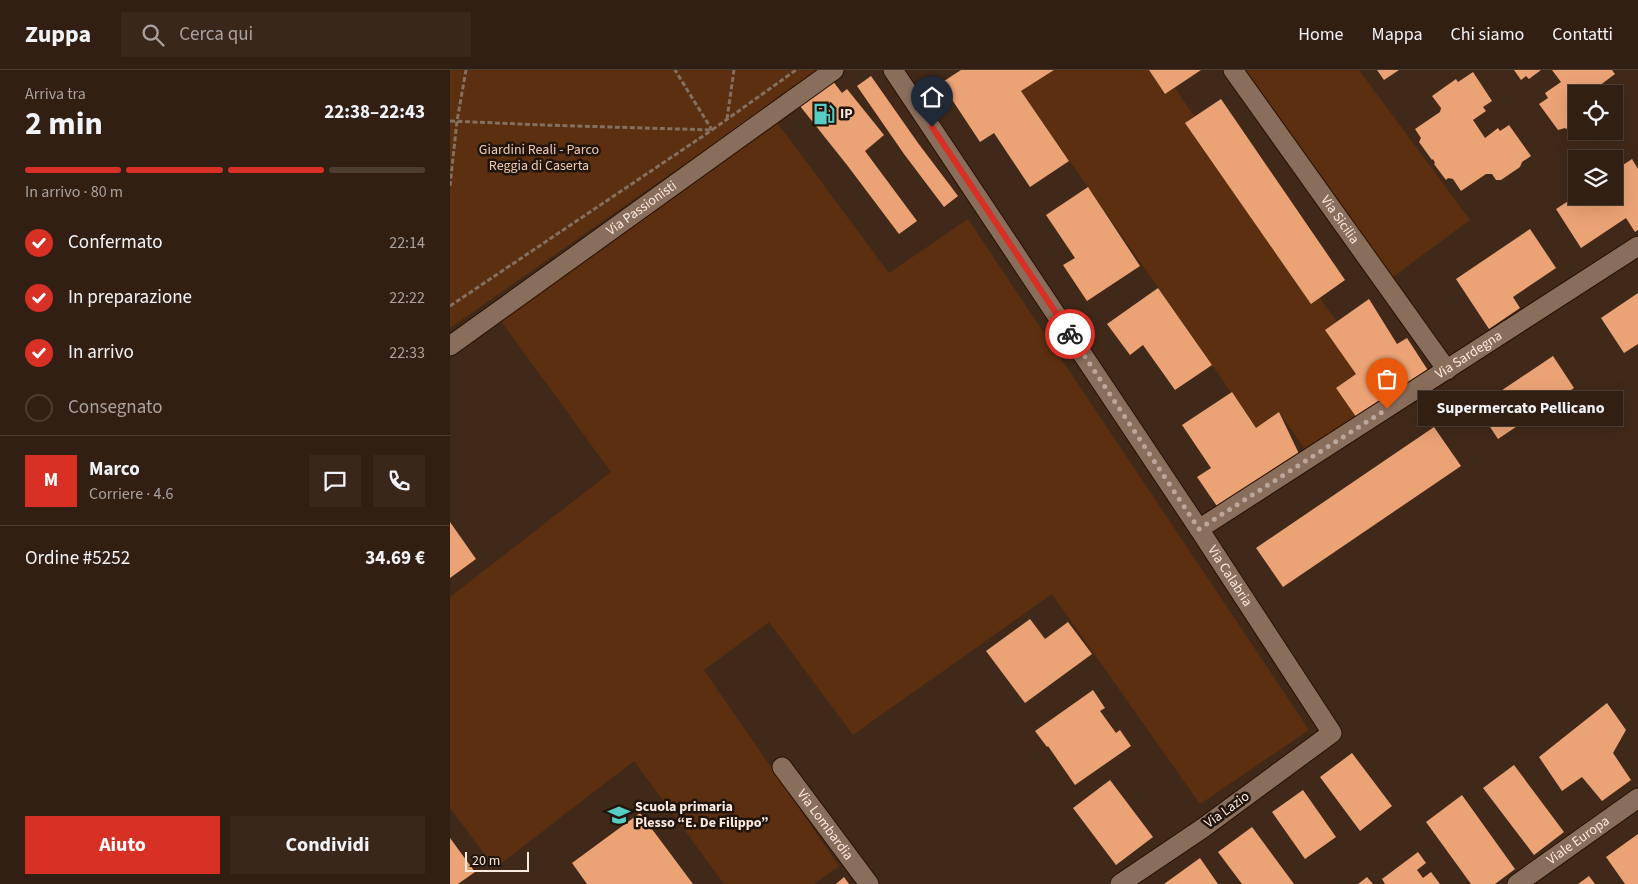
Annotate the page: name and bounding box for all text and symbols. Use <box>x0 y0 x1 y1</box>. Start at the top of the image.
search box <box>121 12 471 57</box>
text: Zuppa <box>25 17 91 52</box>
icon: search <box>139 21 167 49</box>
text: Cerca qui <box>179 21 253 48</box>
text: Home <box>1298 22 1344 47</box>
text: Mappa <box>1372 22 1423 47</box>
text: Chi siamo <box>1451 22 1524 47</box>
text: Contatti <box>1552 22 1613 47</box>
pin <box>911 76 953 127</box>
text: Arriva tra <box>25 83 86 105</box>
icon: home <box>918 83 946 111</box>
map controls <box>1568 85 1623 205</box>
button: locate <box>1568 85 1623 140</box>
text: 22:38–22:43 <box>324 99 425 126</box>
text: 2 min <box>25 101 103 147</box>
fuel station icon: IP <box>811 101 837 127</box>
place label: IP <box>840 104 853 124</box>
park label: Giardini Reali - Parco Reggia di Caserta <box>479 140 599 176</box>
button: layers <box>1568 150 1623 205</box>
street label: Via Passionisti <box>602 176 681 240</box>
text: In arrivo · 80 m <box>25 181 123 203</box>
street label: Via Sicilia <box>1316 191 1364 248</box>
icon: check <box>25 229 53 257</box>
text: Confermato <box>68 229 162 256</box>
text: 22:14 <box>389 232 425 254</box>
icon: check <box>25 284 53 312</box>
text: In preparazione <box>68 284 192 311</box>
text: 22:22 <box>389 287 425 309</box>
courier <box>1045 309 1095 359</box>
icon: bike <box>1056 320 1084 348</box>
street label: Via Sardegna <box>1431 326 1506 384</box>
icon: check <box>25 339 53 367</box>
text: In arrivo <box>68 339 134 366</box>
text: 22:33 <box>389 342 425 364</box>
pin <box>1366 358 1408 409</box>
icon: bag <box>1373 365 1401 393</box>
callout: Supermercato Pellicano <box>1417 392 1622 426</box>
text: Consegnato <box>68 394 162 421</box>
text: Supermercato Pellicano <box>1436 397 1605 419</box>
button: chat <box>309 455 361 507</box>
button: phone <box>373 455 425 507</box>
text: Marco <box>89 456 140 483</box>
text: M <box>44 467 58 494</box>
text: Corriere · 4.6 <box>89 483 173 505</box>
street label: Via Calabria <box>1202 542 1257 611</box>
text: Ordine #5252 <box>25 545 130 572</box>
text: 34.69 € <box>365 545 425 572</box>
street label: Via Lombardia <box>792 785 858 864</box>
street label: Via Lazio <box>1200 787 1254 833</box>
place label: Scuola primaria Plesso “E. De Filippo” <box>635 797 769 833</box>
school or university icon: Scuola primaria Plesso “E. De Filippo” <box>606 802 632 828</box>
street label: Viale Europa <box>1543 811 1614 870</box>
button: Aiuto <box>25 816 220 874</box>
button: Condividi <box>230 816 425 874</box>
scale bar <box>465 849 529 872</box>
text: 20 m <box>472 851 500 871</box>

